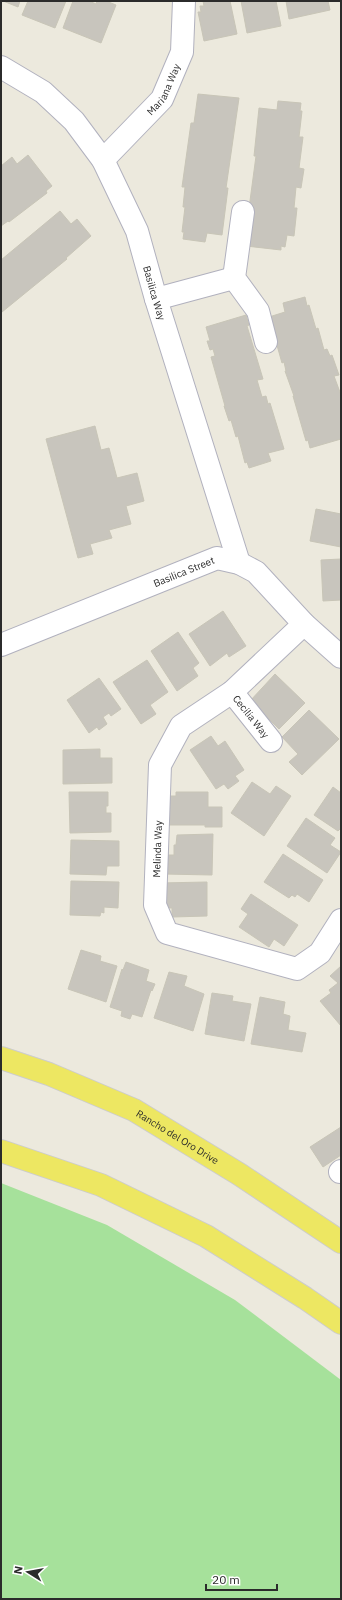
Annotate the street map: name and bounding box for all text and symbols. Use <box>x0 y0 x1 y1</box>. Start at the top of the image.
street label: Mariana Way <box>144 62 183 118</box>
street label: Basilica Way <box>140 264 168 322</box>
street label: Basilica Street <box>151 554 217 590</box>
street label: Cecilia Way <box>230 692 272 741</box>
street label: Melinda Way <box>150 820 165 878</box>
street label: Rancho del Oro Drive <box>134 1107 221 1167</box>
north arrow <box>8 1552 48 1592</box>
text: N <box>11 1565 26 1575</box>
scale bar <box>206 1566 277 1592</box>
text: 20 m <box>212 1572 240 1587</box>

